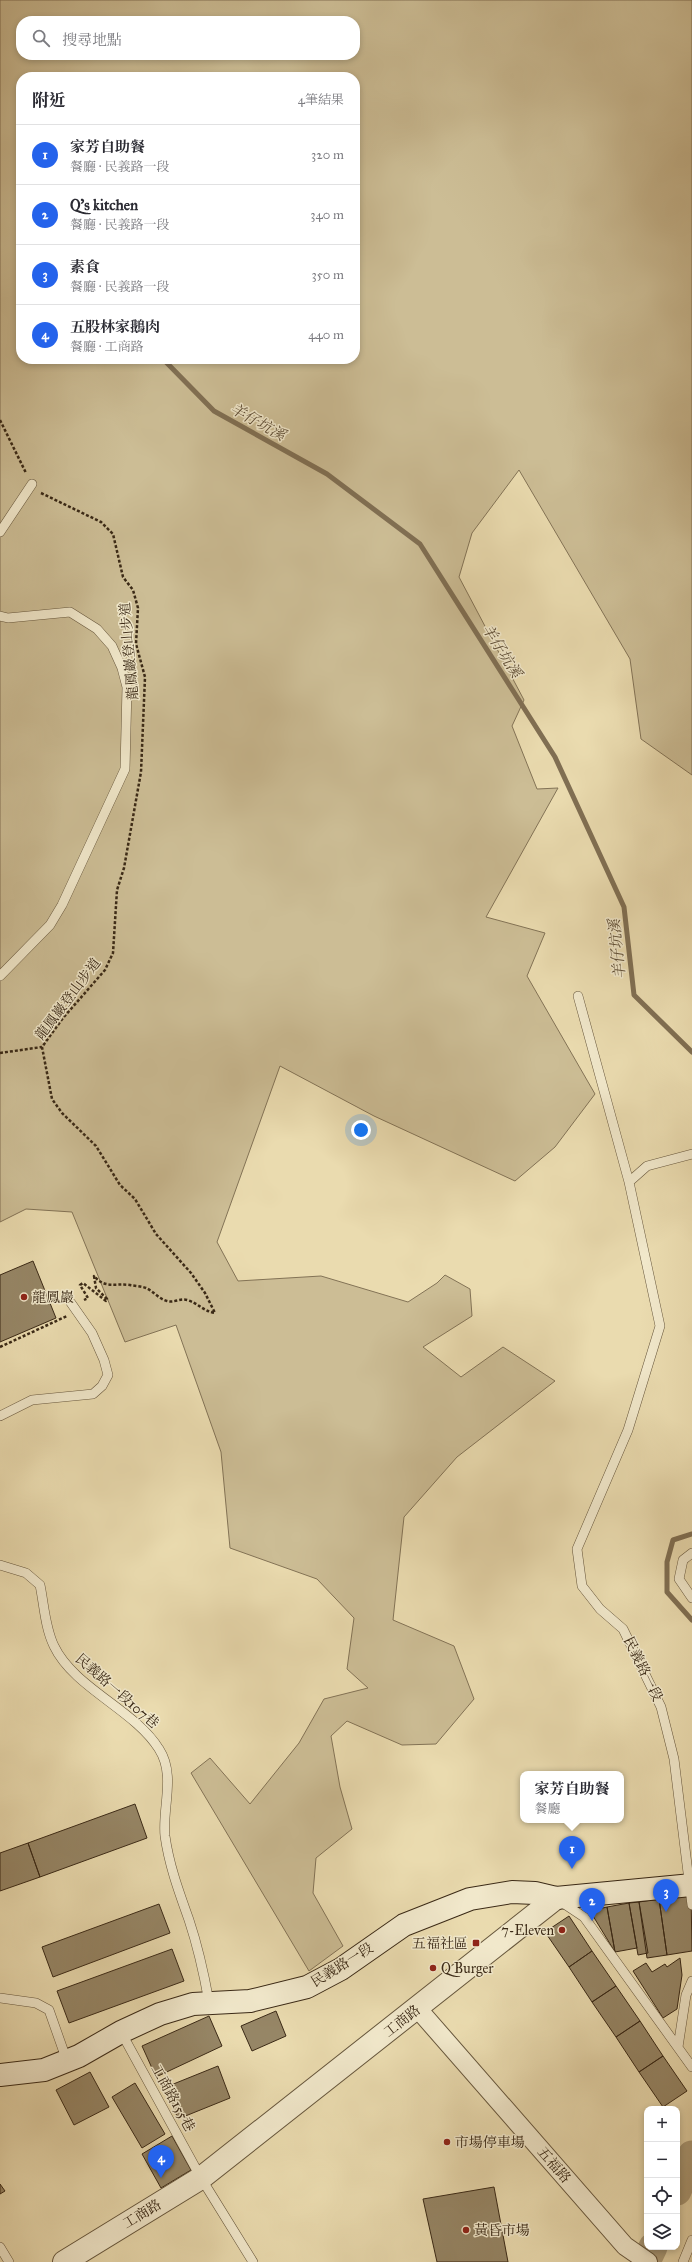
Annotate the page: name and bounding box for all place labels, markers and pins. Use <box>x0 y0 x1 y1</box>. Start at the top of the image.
place label: 龍鳳巖 <box>32 1289 74 1306</box>
marker: 龍鳳巖 <box>19 1292 29 1302</box>
pin: 1 <box>559 1836 585 1869</box>
pin: 3 <box>653 1879 679 1912</box>
pin: 2 <box>579 1888 605 1921</box>
place label: 7-Eleven <box>501 1922 554 1939</box>
marker: 7-Eleven <box>557 1925 567 1935</box>
place label: 五福社區 <box>412 1935 468 1952</box>
marker: 五福社區 <box>471 1938 481 1948</box>
place label: Q Burger <box>441 1960 494 1977</box>
marker: Q Burger <box>428 1963 438 1973</box>
place label: 市場停車場 <box>455 2134 525 2151</box>
marker: 市場停車場 <box>442 2137 452 2147</box>
pin: 4 <box>148 2145 174 2178</box>
place label: 黃昏市場 <box>474 2222 530 2239</box>
marker: 黃昏市場 <box>461 2225 471 2235</box>

